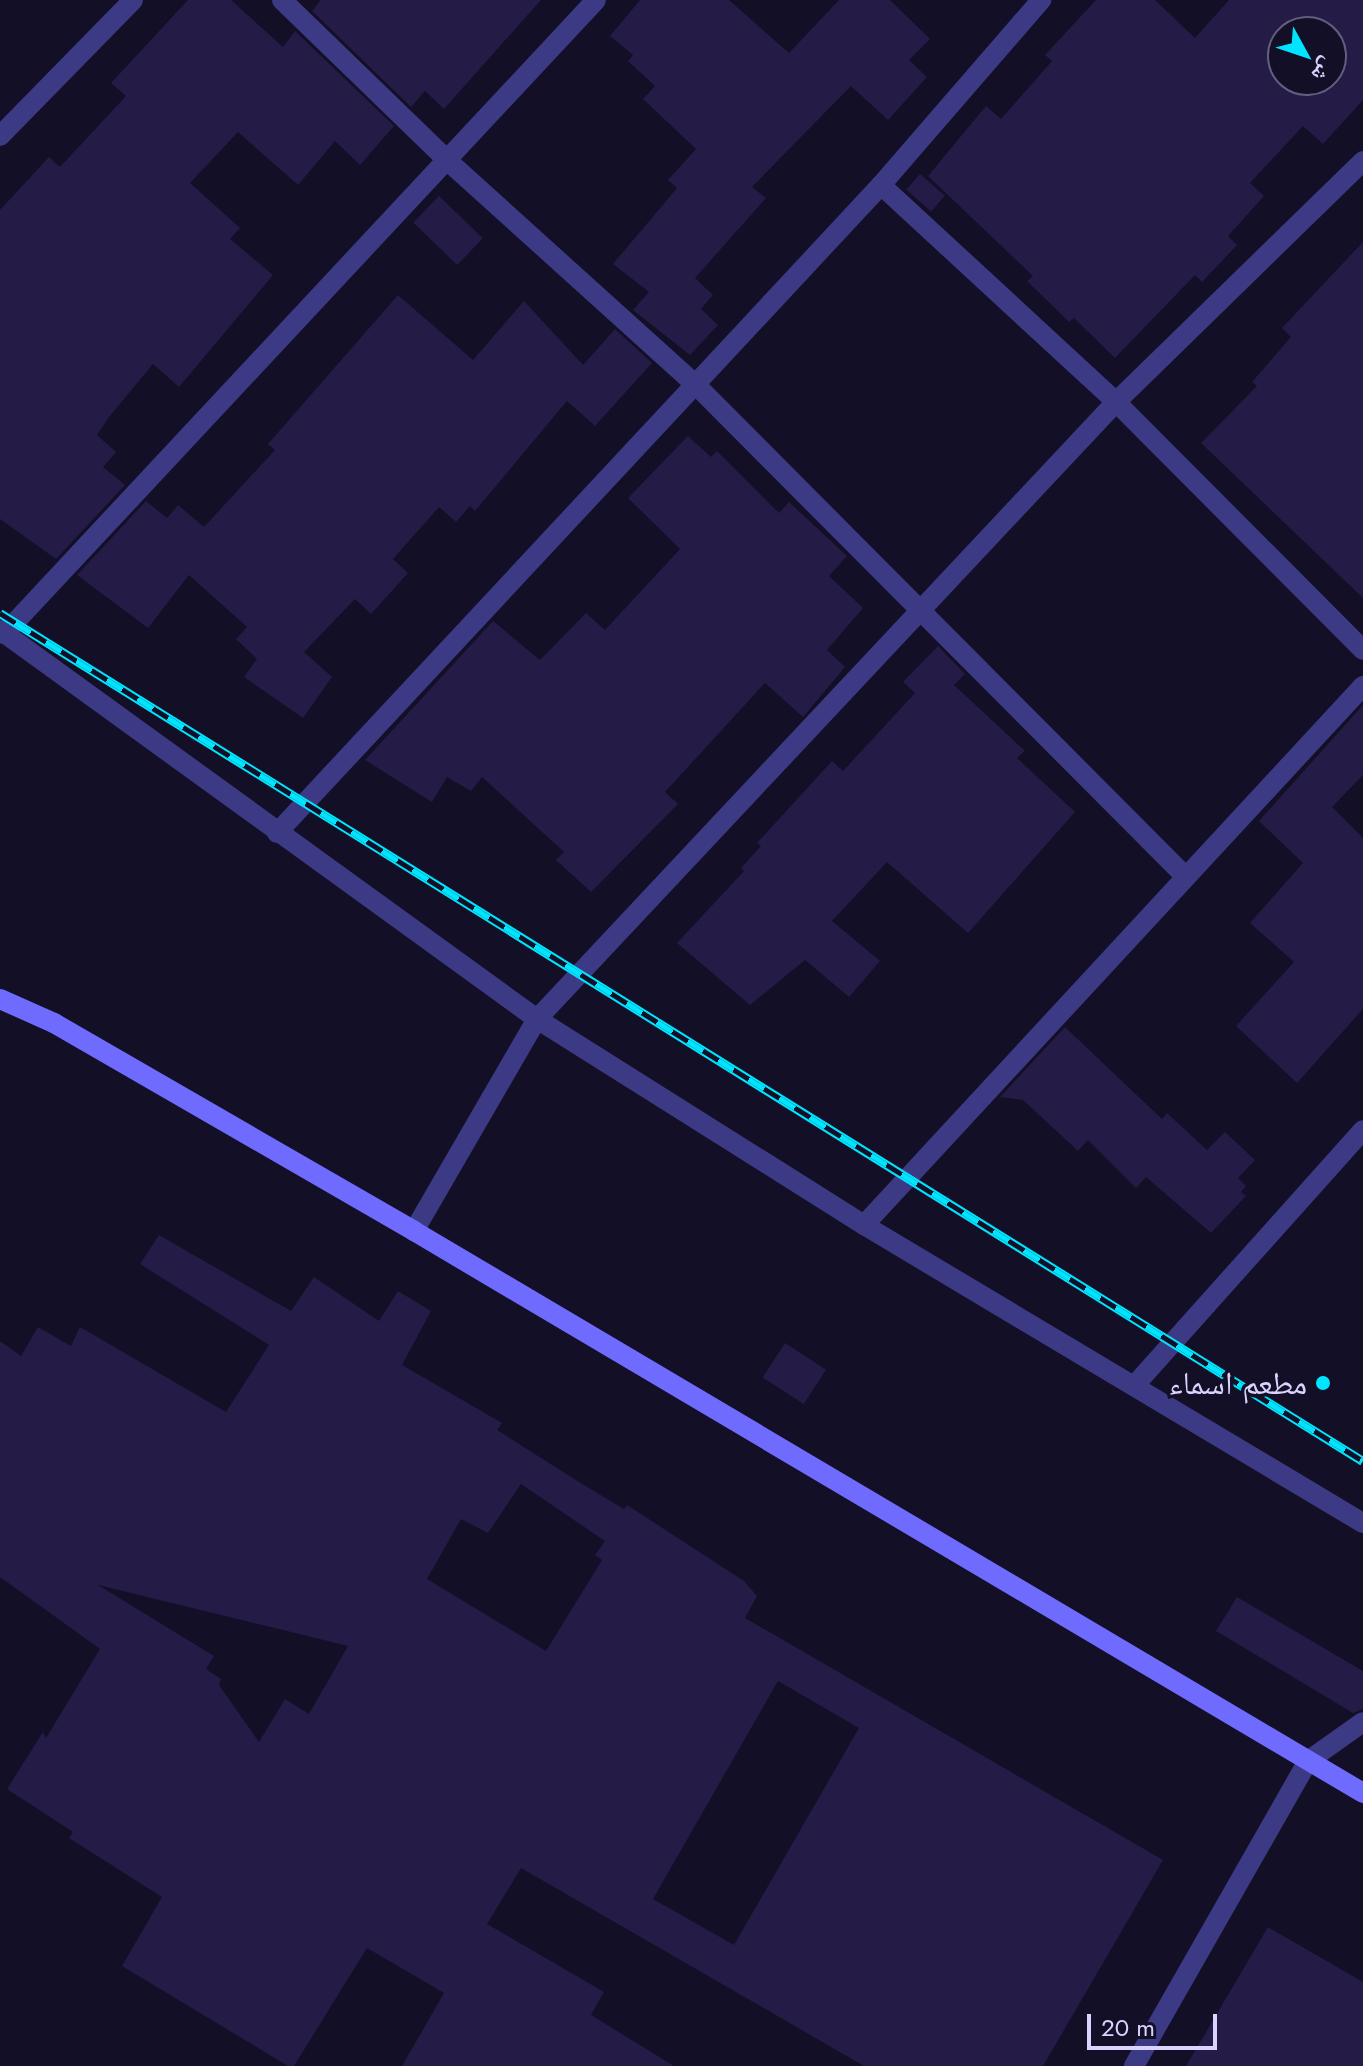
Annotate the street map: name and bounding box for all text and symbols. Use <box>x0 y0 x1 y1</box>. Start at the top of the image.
north arrow <box>1267 16 1347 96</box>
text: ش <box>1304 51 1344 89</box>
place label: مطعم اسماء <box>1169 1364 1307 1402</box>
marker: مطعم اسماء <box>1314 1374 1332 1392</box>
scale bar <box>1091 1998 1221 2048</box>
text: 20 m <box>1101 2010 1155 2045</box>

